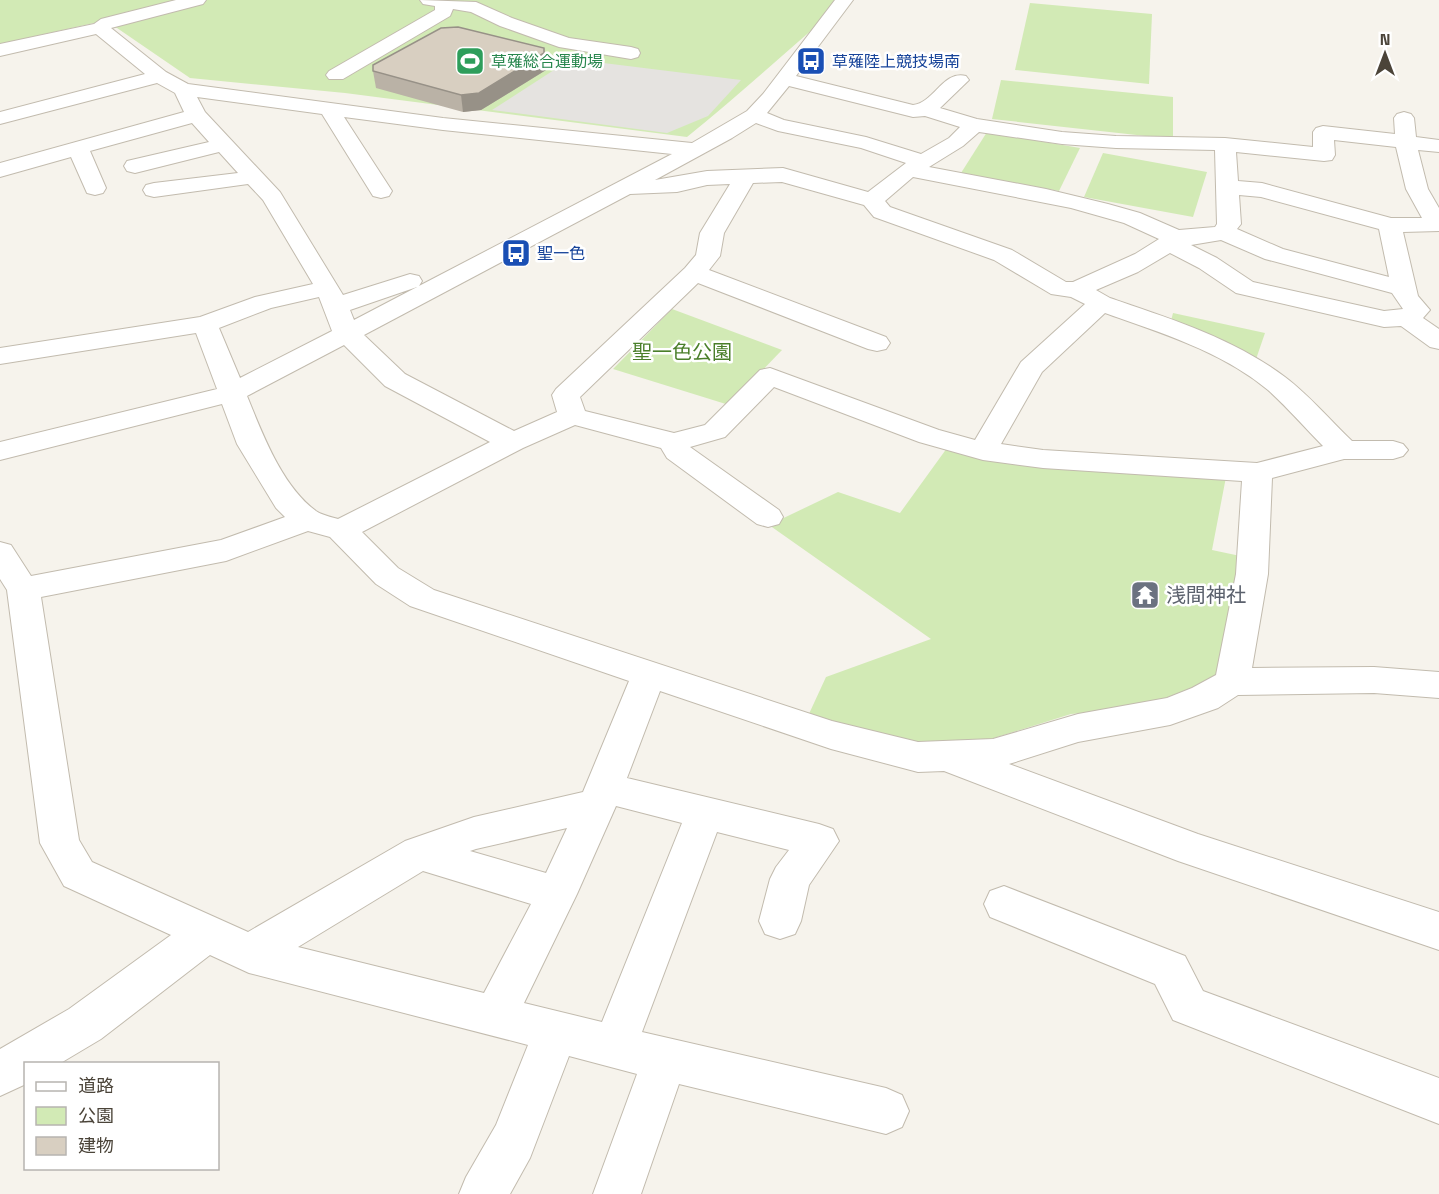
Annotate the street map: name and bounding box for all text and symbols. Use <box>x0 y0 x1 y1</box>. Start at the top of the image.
north arrow <box>1355 24 1415 84</box>
text: N <box>1380 29 1390 50</box>
sports icon: 草薙総合運動場 <box>454 45 486 77</box>
bus stop icon: 草薙陸上競技場南 <box>795 45 827 77</box>
place label: 草薙総合運動場 <box>491 51 603 72</box>
place label: 草薙陸上競技場南 <box>832 51 960 72</box>
bus stop icon: 聖一色 <box>500 237 532 269</box>
place label: 聖一色 <box>537 243 585 264</box>
park label: 聖一色公園 <box>632 339 732 365</box>
temple icon: 浅間神社 <box>1129 579 1161 611</box>
place label: 浅間神社 <box>1166 582 1246 608</box>
legend <box>24 1062 219 1170</box>
text: 道路 <box>78 1074 114 1097</box>
text: 公園 <box>78 1104 114 1127</box>
text: 建物 <box>78 1134 114 1157</box>

